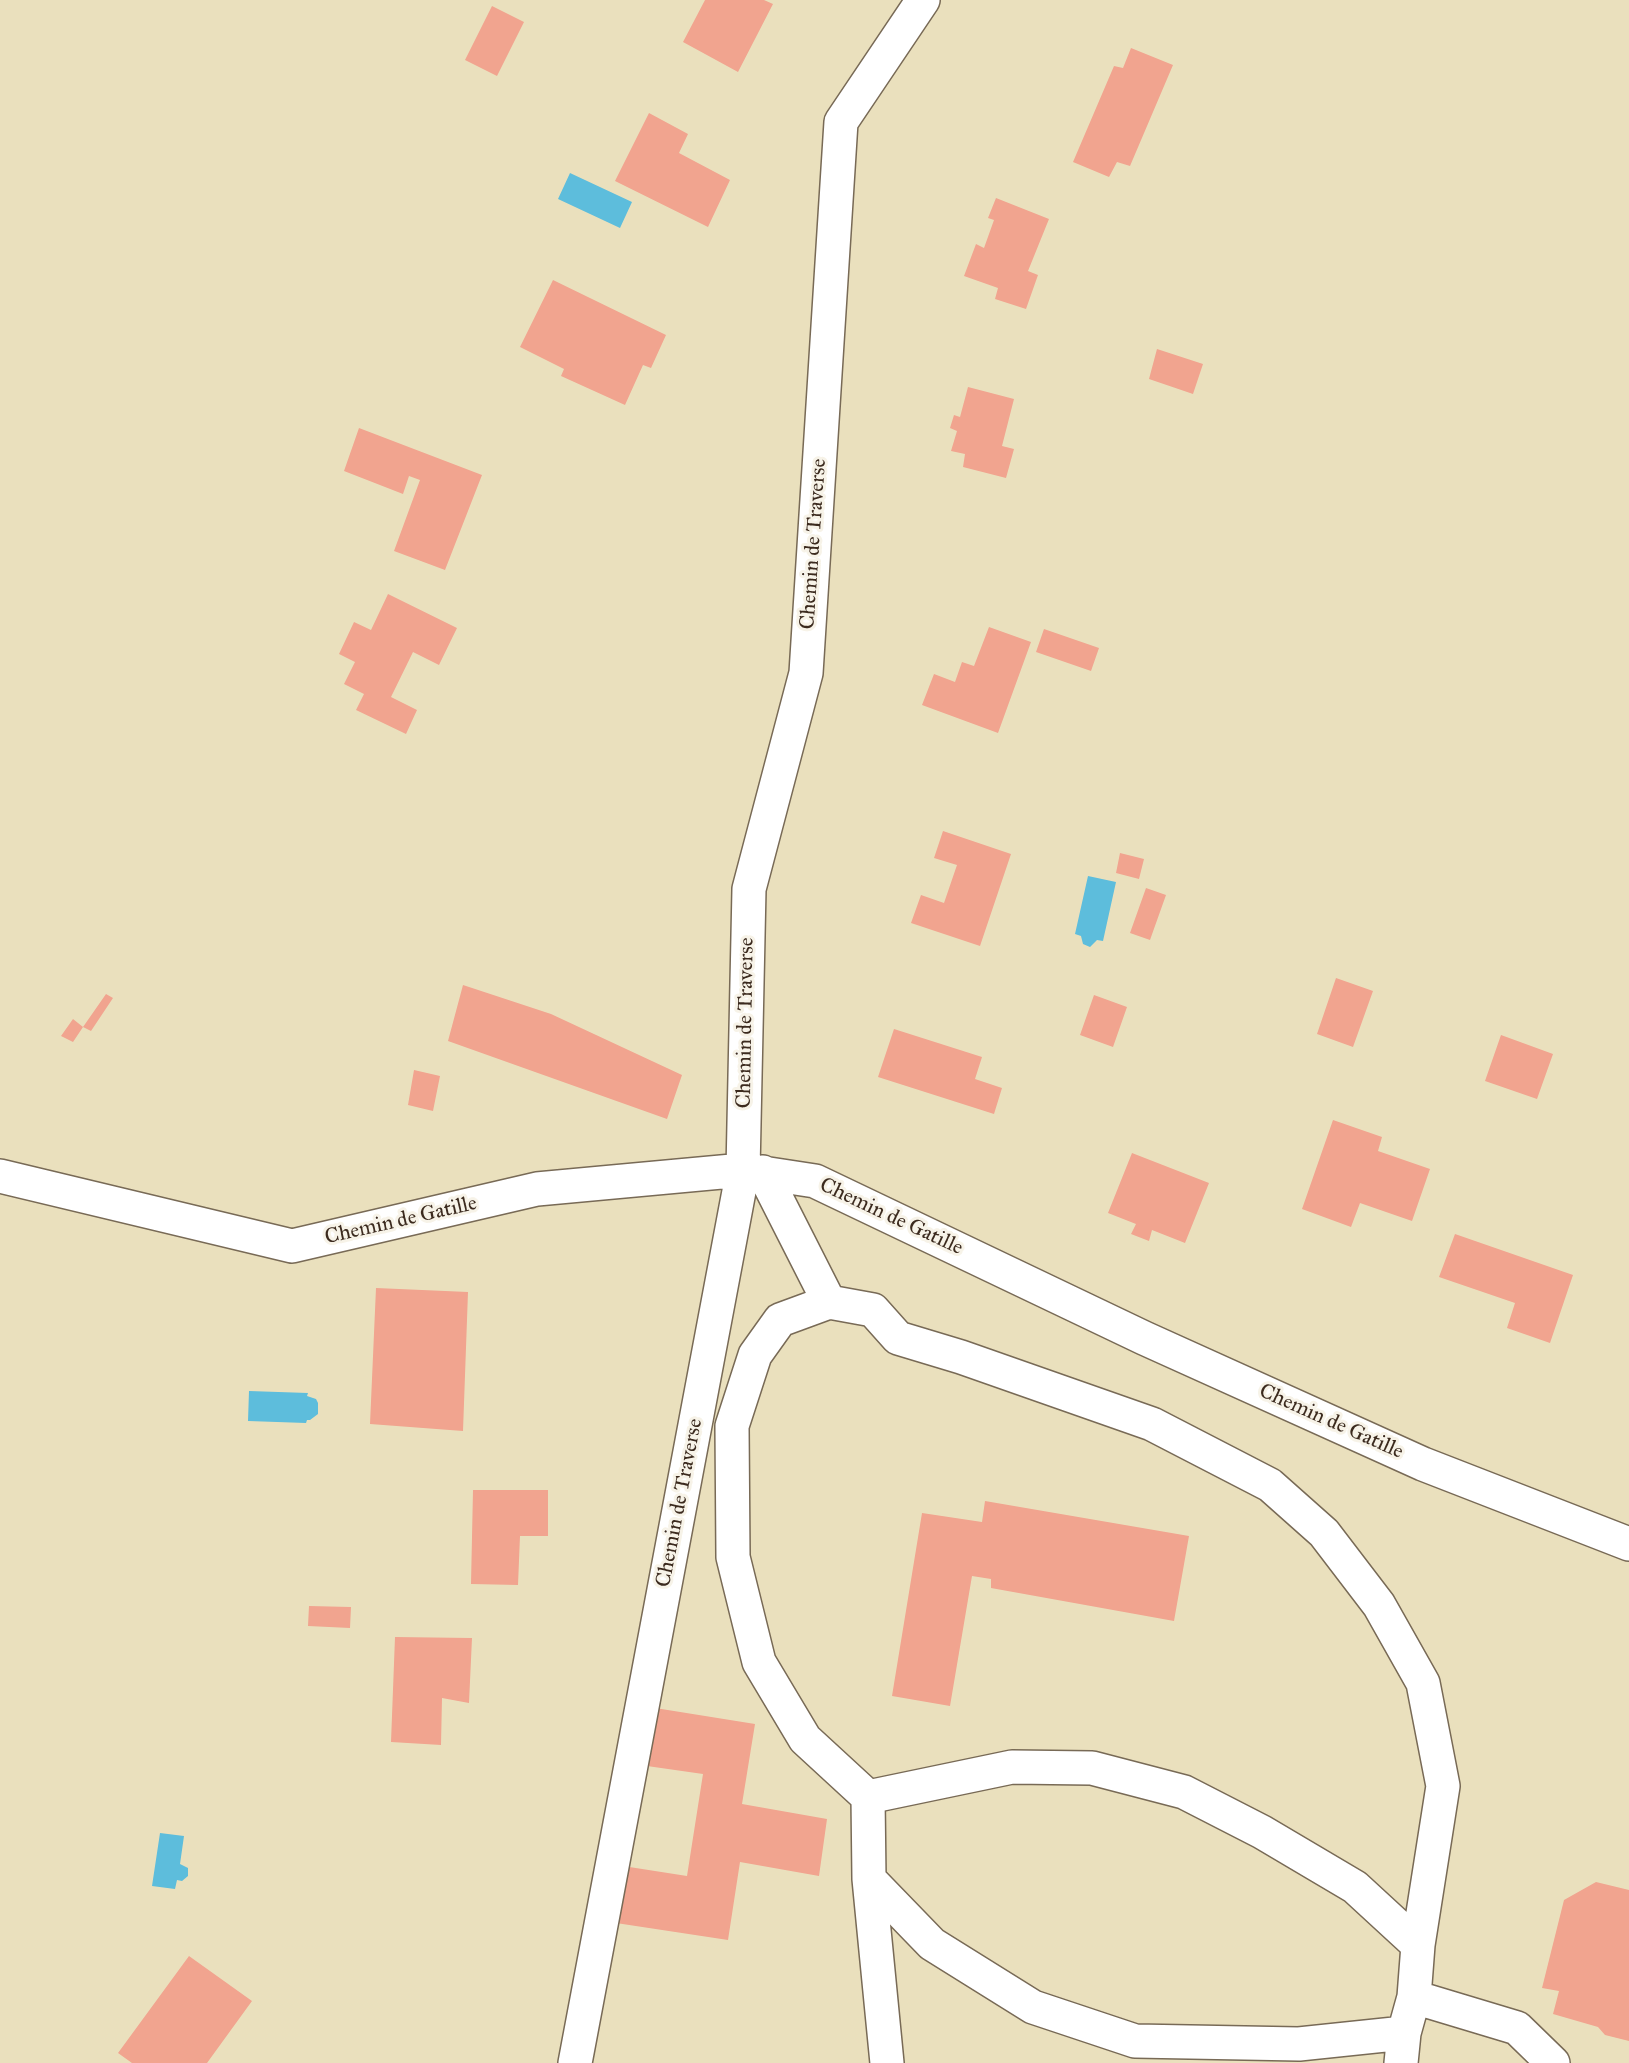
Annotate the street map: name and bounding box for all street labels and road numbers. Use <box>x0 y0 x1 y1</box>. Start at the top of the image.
street label: Chemin de Traverse <box>795 458 833 630</box>
street label: Chemin de Traverse <box>732 937 760 1109</box>
street label: Chemin de Gatille <box>815 1173 967 1261</box>
street label: Chemin de Gatille <box>323 1191 479 1251</box>
street label: Chemin de Gatille <box>1255 1379 1407 1465</box>
street label: Chemin de Traverse <box>651 1417 709 1589</box>

